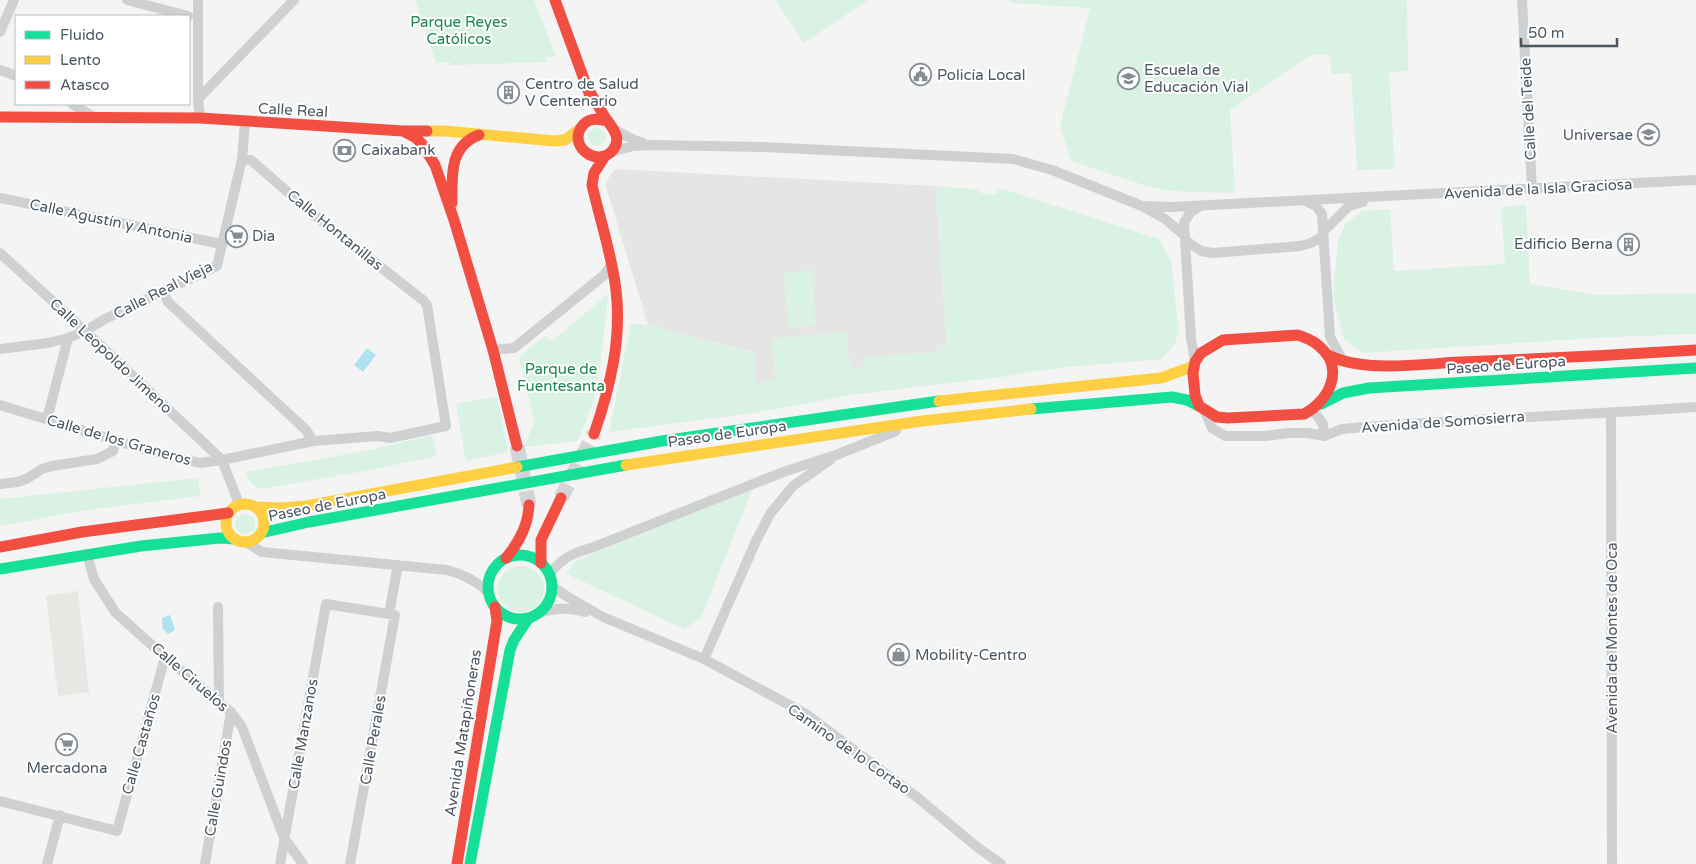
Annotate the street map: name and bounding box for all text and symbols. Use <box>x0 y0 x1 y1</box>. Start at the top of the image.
park label: Parque Reyes Católicos <box>410 13 508 48</box>
legend <box>15 15 190 105</box>
scale bar <box>1521 15 1617 47</box>
text: 50 m <box>1528 24 1565 42</box>
text: Fluido <box>60 26 104 44</box>
text: Lento <box>60 51 101 69</box>
street label: Calle del Teide <box>1516 57 1540 161</box>
place label: Escuela de Educación Vial <box>1144 61 1248 96</box>
public building icon: Policía Local <box>909 63 933 87</box>
place label: Policía Local <box>937 66 1025 84</box>
school or university icon: Escuela de Educación Vial <box>1116 67 1140 91</box>
place label: Centro de Salud V Centenario <box>525 75 639 110</box>
text: Atasco <box>60 76 109 94</box>
building icon: Centro de Salud V Centenario <box>497 81 521 105</box>
street label: Calle Real <box>258 99 328 121</box>
school or university icon: Universae <box>1637 123 1661 147</box>
place label: Universae <box>1563 126 1633 144</box>
bank icon: Caixabank <box>333 138 357 162</box>
place label: Caixabank <box>361 141 435 159</box>
street label: Avenida de la Isla Graciosa <box>1443 175 1633 203</box>
street label: Calle Hontanillas <box>283 186 387 274</box>
street label: Calle Agustín y Antonia <box>28 195 194 247</box>
supermarket icon: Dia <box>224 224 248 248</box>
place label: Dia <box>252 227 275 245</box>
building icon: Edificio Berna <box>1617 232 1641 256</box>
place label: Edificio Berna <box>1514 235 1613 253</box>
street label: Calle Real Vieja <box>110 257 216 323</box>
street label: Calle Leopoldo Jimeno <box>46 295 176 417</box>
street label: Paseo de Europa <box>1446 352 1566 378</box>
park label: Parque de Fuentesanta <box>517 360 605 395</box>
street label: Avenida de Somosierra <box>1361 407 1525 437</box>
street label: Calle de los Graneros <box>45 411 193 469</box>
street label: Paseo de Europa <box>666 417 788 451</box>
street label: Paseo de Europa <box>267 485 387 525</box>
street label: Avenida de Montes de Oca <box>1603 542 1621 734</box>
street label: Calle Ciruelos <box>148 639 232 715</box>
shop icon: Mobility-Centro <box>887 643 911 667</box>
place label: Mobility-Centro <box>915 646 1027 664</box>
street label: Avenida Matapiñoneras <box>441 648 485 818</box>
street label: Calle Manzanos <box>284 677 322 791</box>
street label: Calle Castaños <box>118 691 164 797</box>
street label: Calle Perales <box>356 694 390 786</box>
street label: Camino de lo Cortao <box>784 700 914 798</box>
supermarket icon: Mercadona <box>55 733 79 757</box>
street label: Calle Guindos <box>201 738 235 838</box>
place label: Mercadona <box>27 759 107 777</box>

